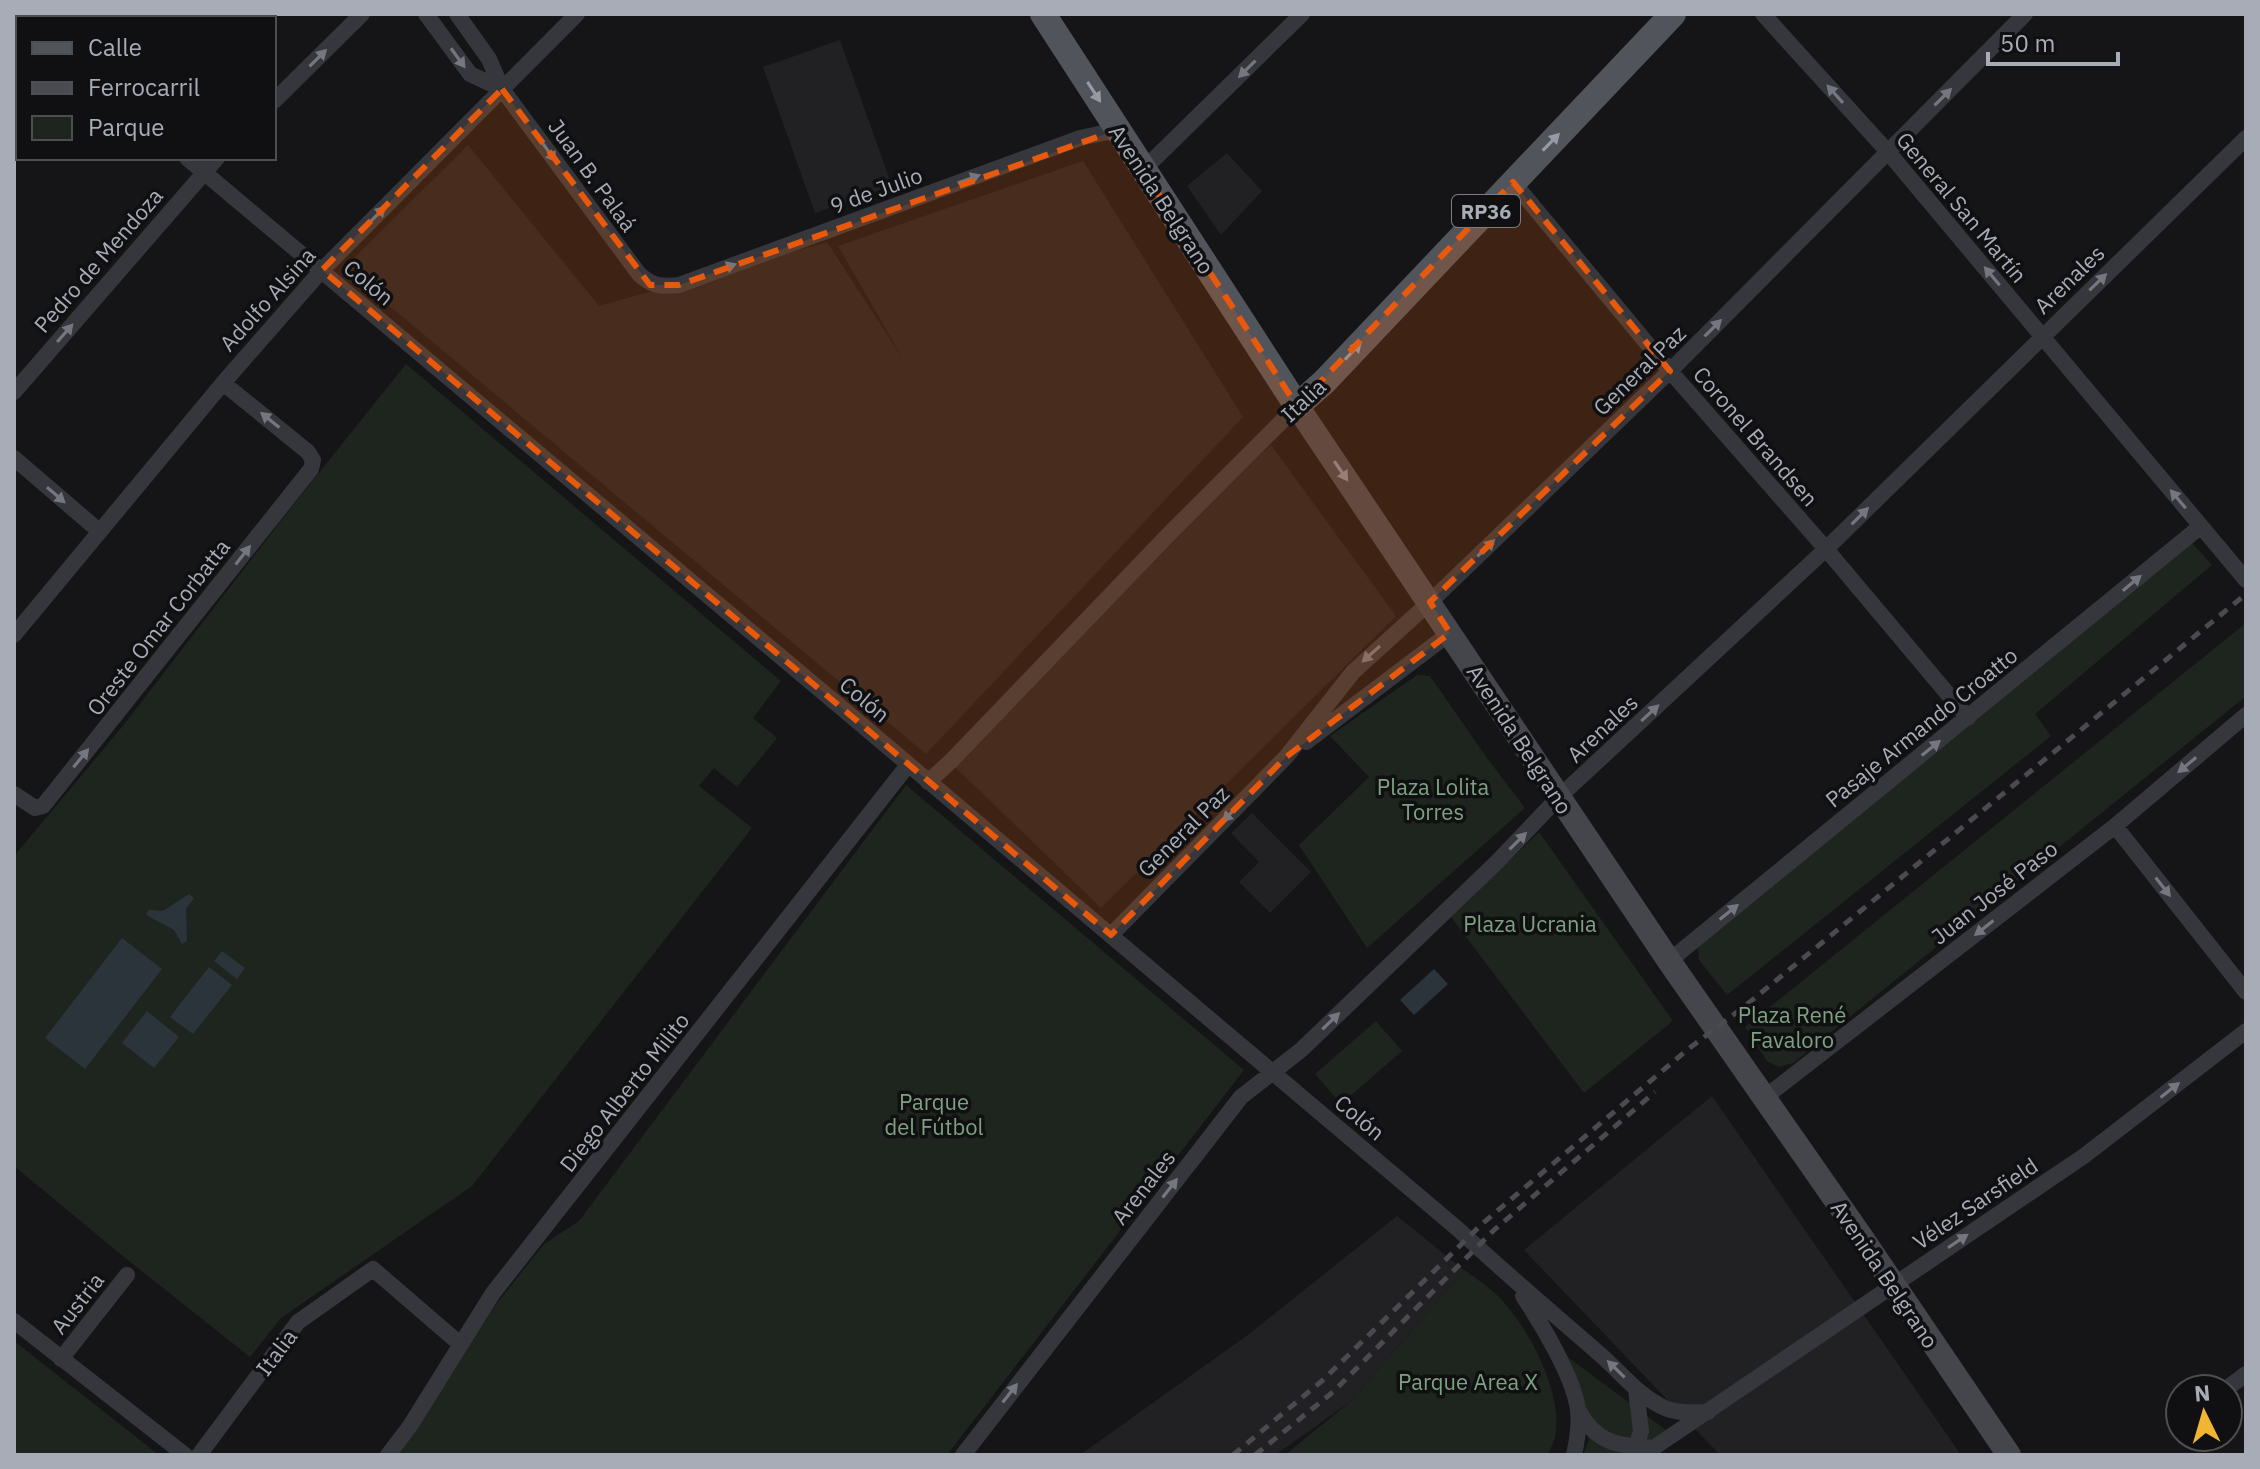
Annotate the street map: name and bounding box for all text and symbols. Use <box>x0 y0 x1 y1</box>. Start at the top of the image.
legend <box>16 16 276 160</box>
scale bar <box>1988 16 2118 66</box>
text: 50 m <box>2000 27 2055 59</box>
text: Calle <box>88 31 142 63</box>
one-way arrow <box>450 48 466 69</box>
one-way arrow <box>308 49 327 67</box>
one-way arrow <box>1238 59 1256 78</box>
text: Ferrocarril <box>88 71 200 103</box>
one-way arrow <box>1086 81 1101 102</box>
one-way arrow <box>1827 85 1845 104</box>
one-way arrow <box>1933 88 1951 107</box>
text: Parque <box>88 111 165 143</box>
street label: Juan B. Palaá <box>542 113 644 237</box>
street label: Avenida Belgrano <box>1103 119 1221 279</box>
street label: General San Martín <box>1890 125 2034 289</box>
one-way arrow <box>1541 133 1560 152</box>
one-way arrow <box>540 141 556 162</box>
street label: 9 de Julio <box>826 160 926 220</box>
one-way arrow <box>957 172 981 185</box>
street label: Pedro de Mendoza <box>27 181 169 338</box>
road number: RP36 <box>1452 195 1520 227</box>
one-way arrow <box>367 206 386 225</box>
street label: Arenales <box>2028 238 2110 320</box>
street label: Adolfo Alsina <box>213 241 322 357</box>
street label: Colón <box>338 253 400 311</box>
one-way arrow <box>713 262 737 274</box>
one-way arrow <box>1984 267 2001 287</box>
one-way arrow <box>2088 273 2107 292</box>
street label: General Paz <box>1587 319 1691 421</box>
one-way arrow <box>1703 319 1722 338</box>
one-way arrow <box>56 323 73 343</box>
one-way arrow <box>1343 342 1361 361</box>
street label: Coronel Brandsen <box>1687 360 1825 512</box>
street label: Italia <box>1274 372 1332 428</box>
one-way arrow <box>260 412 280 429</box>
one-way arrow <box>1333 460 1348 481</box>
one-way arrow <box>47 485 66 503</box>
one-way arrow <box>2170 489 2187 509</box>
one-way arrow <box>1850 507 1869 525</box>
street label: Oreste Omar Corbatta <box>80 533 236 721</box>
one-way arrow <box>1476 540 1495 558</box>
one-way arrow <box>235 545 251 565</box>
one-way arrow <box>2121 575 2141 592</box>
street label: Pasaje Armando Croatto <box>1819 640 2023 814</box>
one-way arrow <box>1362 644 1381 662</box>
street label: Avenida Belgrano <box>1461 659 1579 819</box>
street label: Colón <box>834 670 896 728</box>
street label: Arenales <box>1560 688 1644 768</box>
one-way arrow <box>1641 704 1660 722</box>
one-way arrow <box>1921 740 1941 757</box>
one-way arrow <box>73 748 89 768</box>
one-way arrow <box>2177 756 2197 773</box>
park label: Plaza Lolita Torres <box>1377 772 1489 826</box>
street label: General Paz <box>1131 779 1235 883</box>
one-way arrow <box>1222 803 1241 822</box>
one-way arrow <box>1508 832 1527 851</box>
street label: Juan José Paso <box>1925 834 2063 950</box>
one-way arrow <box>2154 877 2171 897</box>
one-way arrow <box>1719 904 1739 921</box>
park label: Plaza Ucrania <box>1463 909 1597 938</box>
one-way arrow <box>1974 919 1994 935</box>
park label: Plaza René Favaloro <box>1738 1000 1846 1054</box>
street label: Diego Alberto Milito <box>553 1006 695 1178</box>
one-way arrow <box>1321 1012 1340 1031</box>
one-way arrow <box>2160 1083 2180 1099</box>
park label: Parque del Fútbol <box>884 1087 984 1141</box>
street label: Colón <box>1329 1088 1391 1146</box>
street label: Arenales <box>1105 1144 1181 1230</box>
street label: Vélez Sarsfield <box>1907 1151 2043 1255</box>
one-way arrow <box>1161 1178 1178 1198</box>
street label: Avenida Belgrano <box>1825 1194 1945 1354</box>
one-way arrow <box>1947 1234 1969 1249</box>
street label: Austria <box>44 1266 110 1340</box>
street label: Italia <box>249 1323 303 1381</box>
one-way arrow <box>1607 1361 1626 1379</box>
park label: Parque Area X <box>1398 1367 1538 1396</box>
north arrow <box>2164 1373 2244 1453</box>
text: N <box>2193 1377 2211 1408</box>
one-way arrow <box>1002 1383 1018 1403</box>

